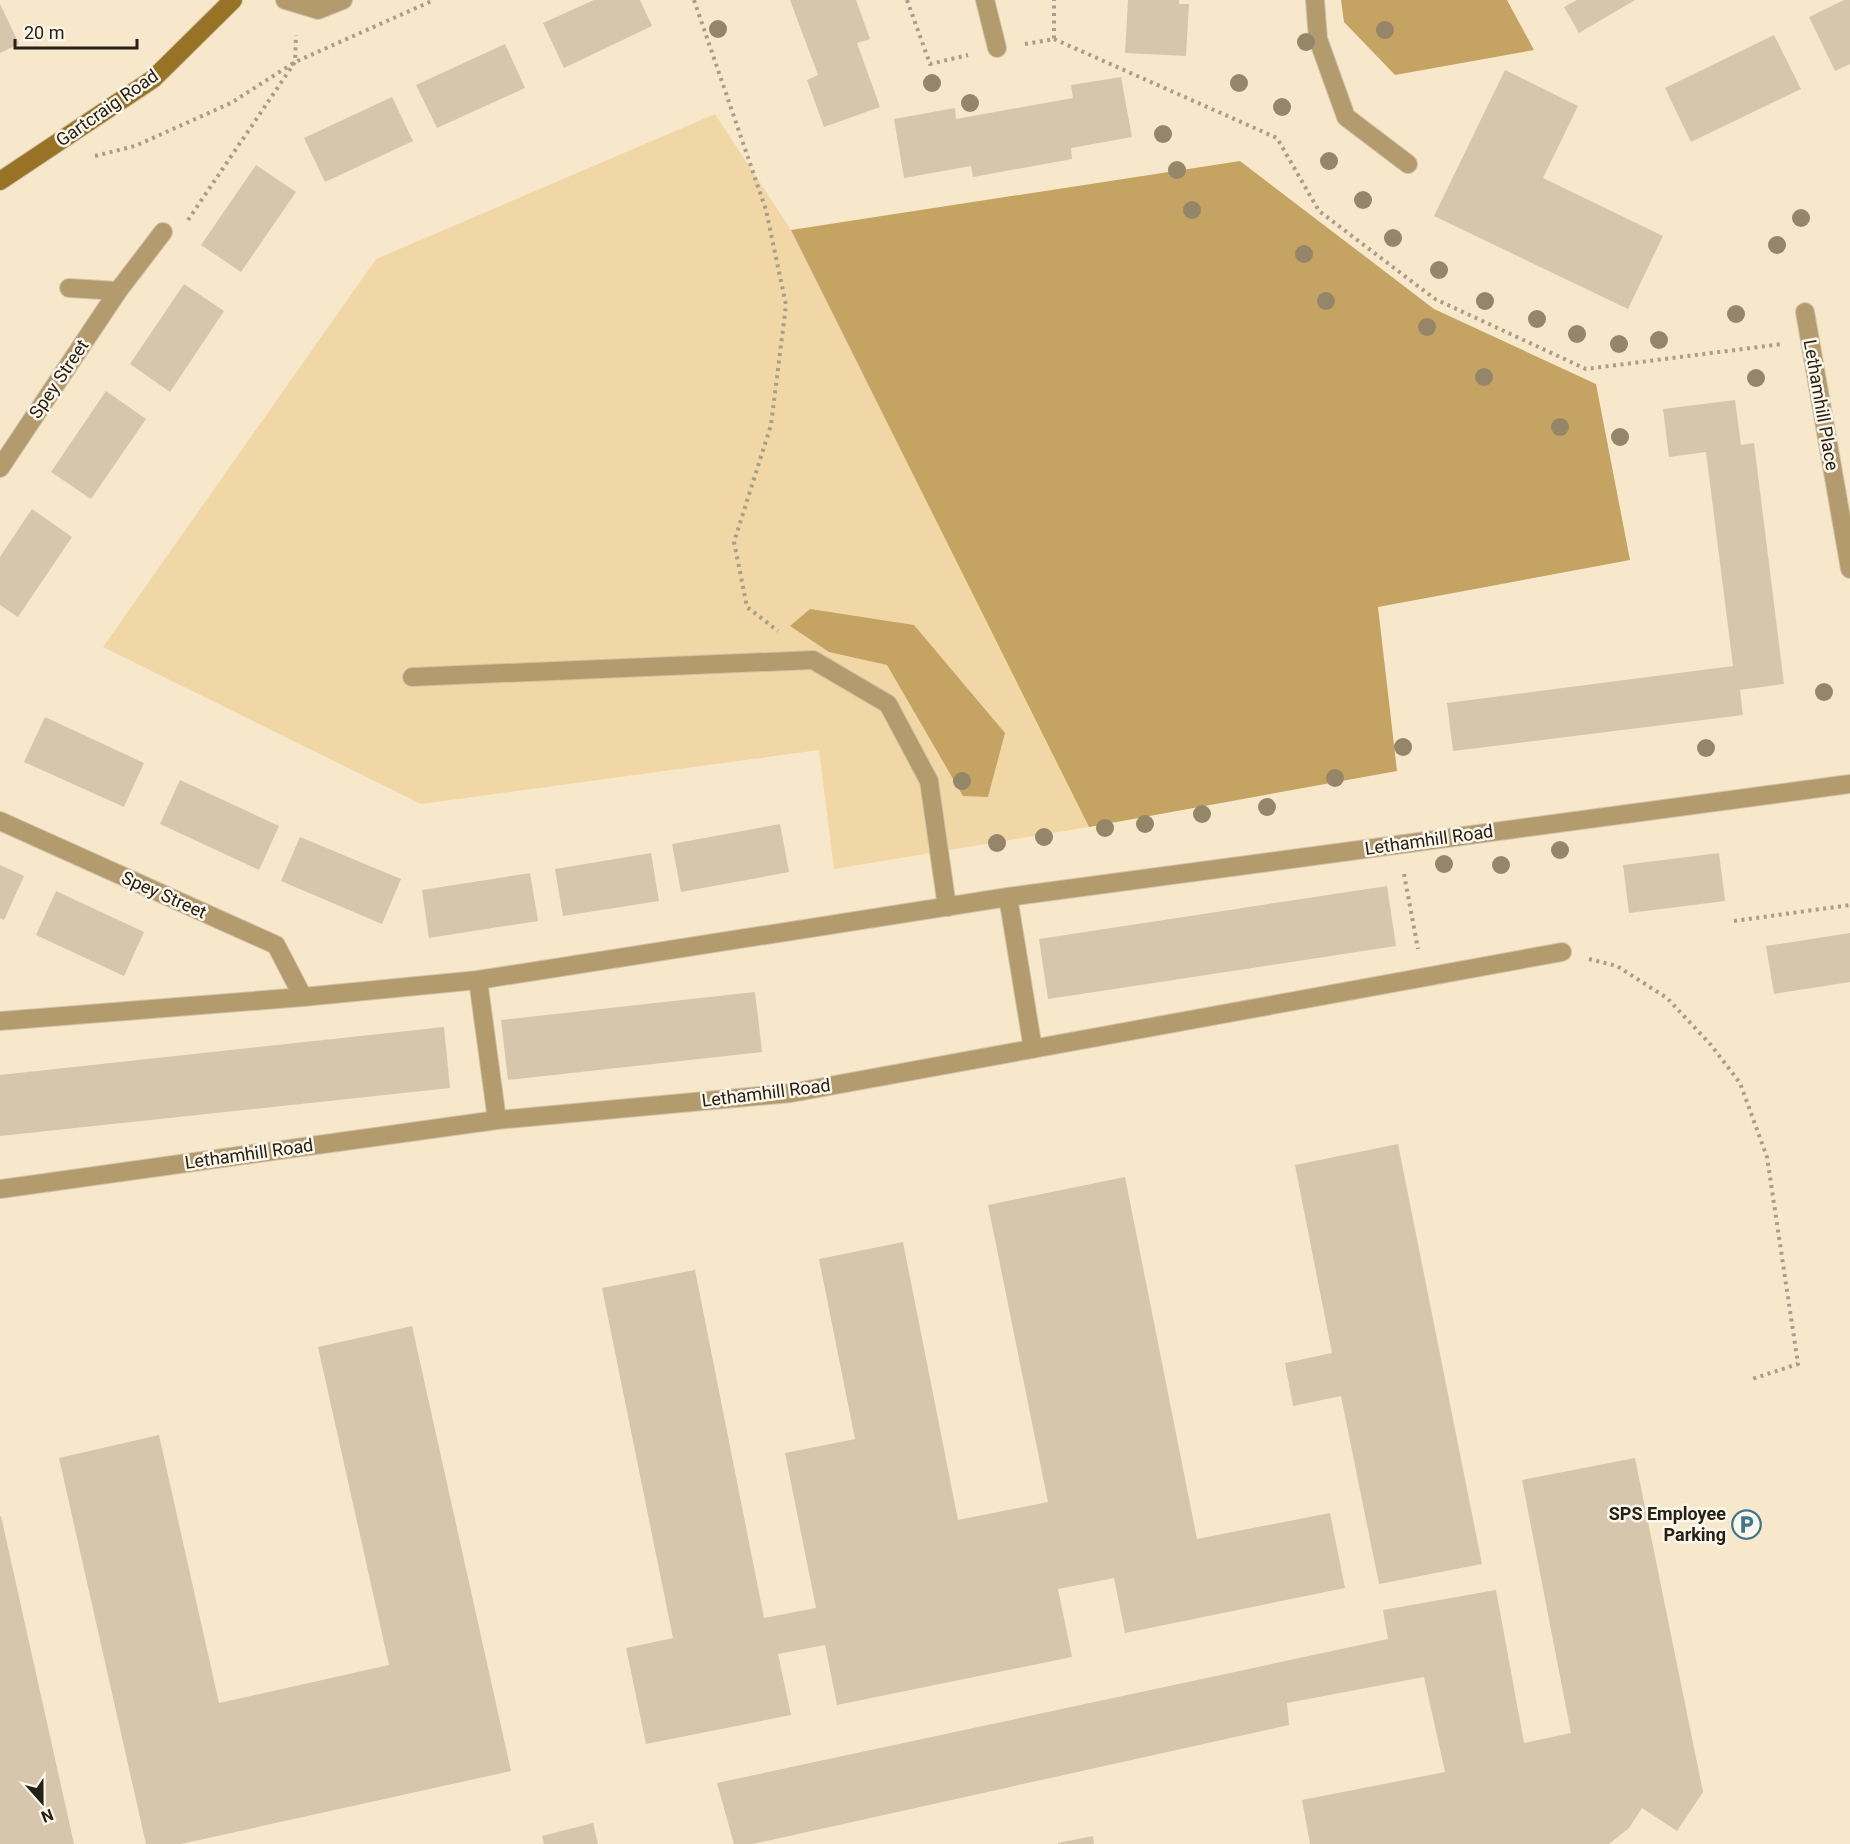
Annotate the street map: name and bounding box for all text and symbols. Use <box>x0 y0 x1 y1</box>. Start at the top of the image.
scale bar <box>15 12 136 50</box>
text: 20 m <box>24 22 64 43</box>
street label: Gartcraig Road <box>52 65 162 151</box>
street label: Spey Street <box>25 335 93 422</box>
street label: Lethamhill Place <box>1800 338 1843 472</box>
street label: Lethamhill Road <box>1363 820 1494 859</box>
street label: Spey Street <box>119 867 210 923</box>
street label: Lethamhill Road <box>700 1074 831 1111</box>
street label: Lethamhill Road <box>183 1134 314 1173</box>
place label: SPS Employee Parking <box>1609 1503 1726 1545</box>
parking icon: SPS Employee Parking <box>1731 1508 1763 1540</box>
north arrow <box>12 1772 72 1832</box>
text: N <box>39 1805 56 1826</box>

